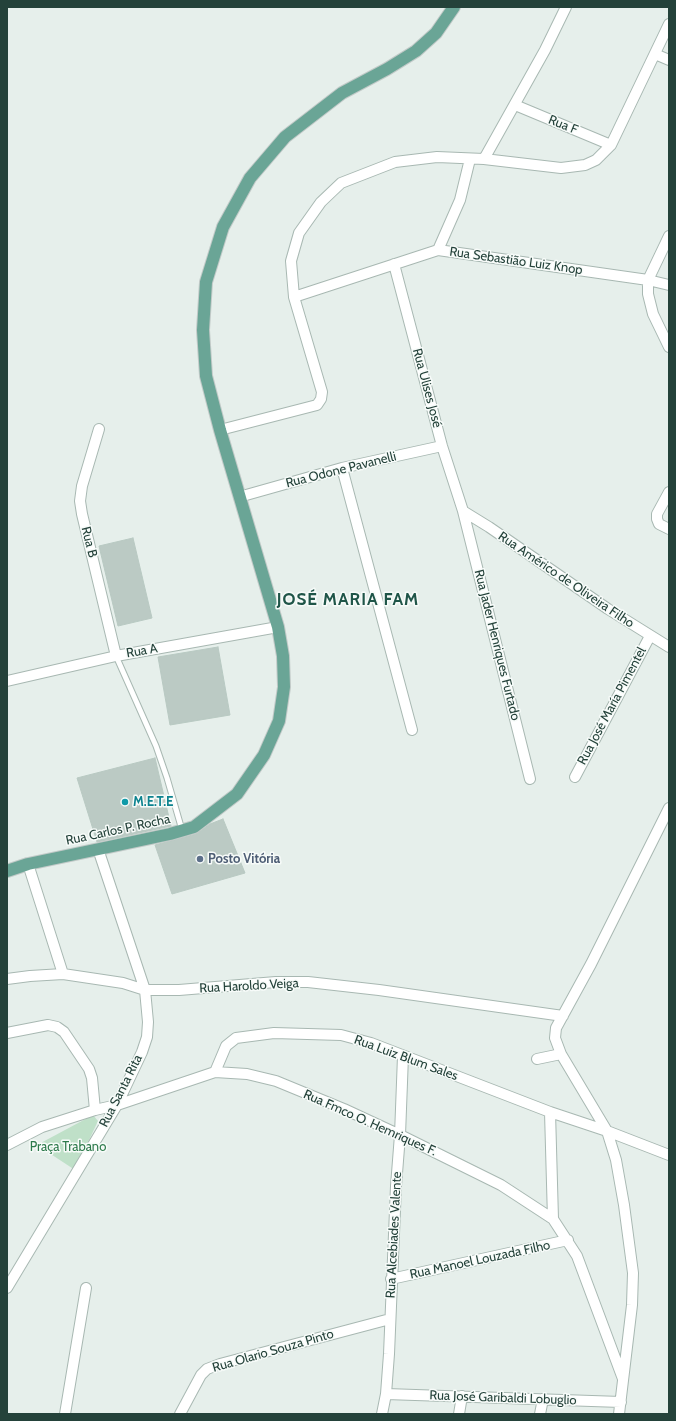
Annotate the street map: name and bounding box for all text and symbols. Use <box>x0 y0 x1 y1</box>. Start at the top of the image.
street label: Rua F <box>546 112 580 138</box>
street label: Rua Sebastião Luiz Knop <box>448 244 584 278</box>
street label: Rua Ulises José <box>409 347 445 429</box>
street label: Rua Odone Pavanelli <box>284 449 398 491</box>
street label: Rua B <box>78 525 100 559</box>
street label: Rua Américo de Oliveira Filho <box>495 529 637 631</box>
street label: Rua Jader Henriques Furtado <box>471 568 523 722</box>
district label: JOSÉ MARIA FAM <box>277 590 419 610</box>
street label: Rua A <box>125 641 159 661</box>
street label: Rua José María Pimentel <box>574 644 650 768</box>
place label: M.E.T.E <box>133 794 173 810</box>
marker: M.E.T.E <box>120 797 130 807</box>
street label: Rua Carlos P. Rocha <box>64 811 172 849</box>
place label: Posto Vitória <box>208 851 280 867</box>
marker: Posto Vitória <box>195 854 205 864</box>
street label: Rua Haroldo Veiga <box>199 976 299 996</box>
street label: Rua Luiz Blum Sales <box>352 1032 460 1084</box>
street label: Rua Santa Rita <box>96 1052 146 1130</box>
street label: Rua Fmco O. Hemriques F. <box>301 1087 439 1159</box>
park label: Praça Trabano <box>30 1139 106 1155</box>
street label: Rua Alcebiades Valente <box>383 1171 405 1299</box>
street label: Rua Manoel Louzada Filho <box>408 1237 552 1283</box>
street label: Rua Olario Souza Pinto <box>211 1326 335 1376</box>
street label: Rua José Garibaldi Lobuglio <box>429 1388 577 1408</box>

